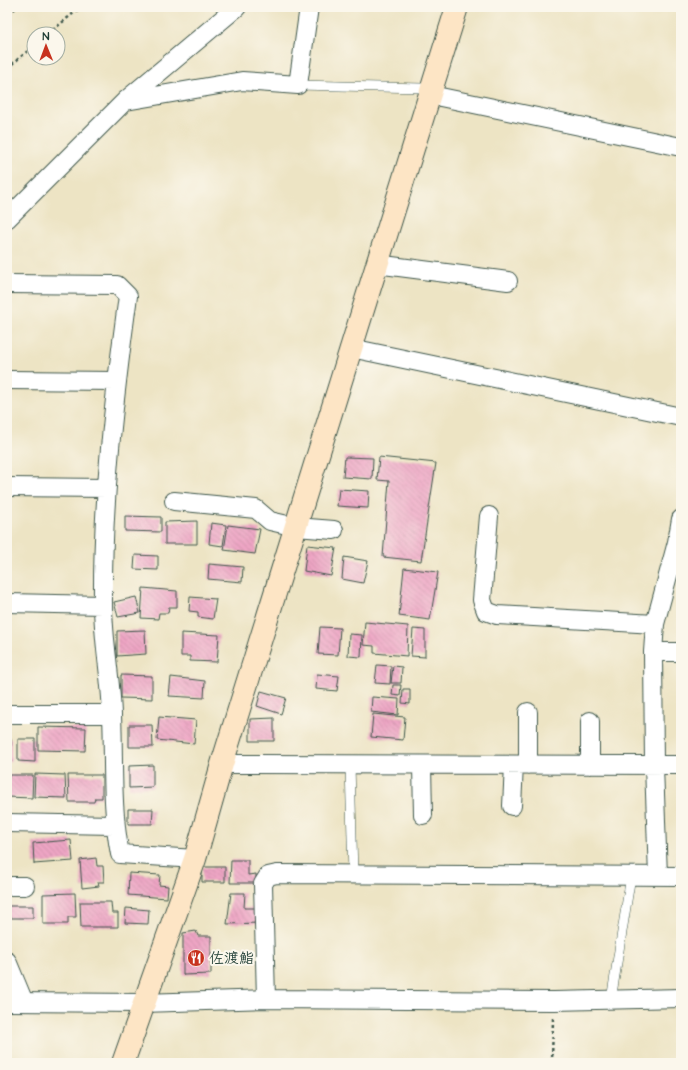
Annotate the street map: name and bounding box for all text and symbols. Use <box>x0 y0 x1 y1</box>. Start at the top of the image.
north arrow <box>26 26 66 66</box>
text: N <box>42 29 50 44</box>
restaurant icon: 佐渡鮨 <box>186 948 206 968</box>
place label: 佐渡鮨 <box>209 948 254 969</box>

